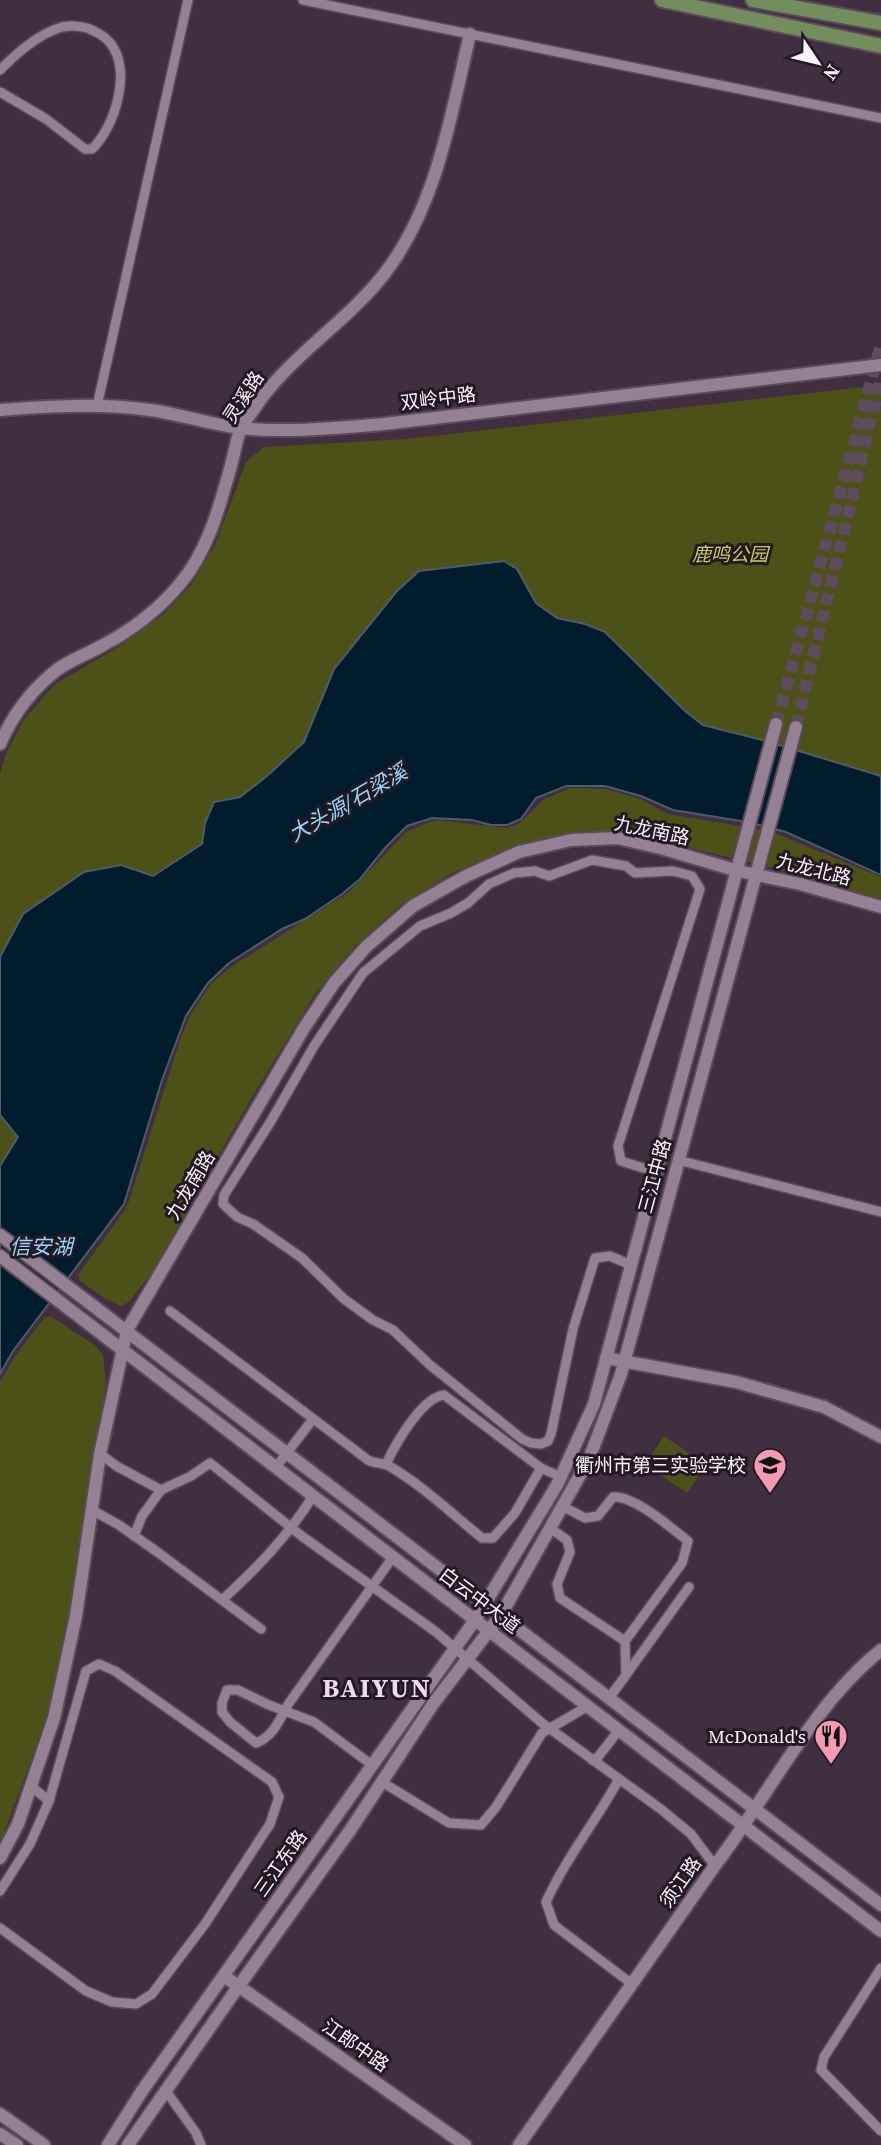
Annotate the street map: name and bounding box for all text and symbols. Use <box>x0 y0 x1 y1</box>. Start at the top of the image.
north arrow <box>783 28 853 98</box>
text: N <box>817 60 847 86</box>
street label: 灵溪路 <box>217 366 269 428</box>
street label: 双岭中路 <box>399 380 477 416</box>
park label: 鹿鸣公园 <box>692 541 771 567</box>
water label: 大头源/石梁溪 <box>283 756 414 848</box>
street label: 九龙南路 <box>612 809 692 851</box>
street label: 九龙北路 <box>774 847 854 891</box>
street label: 三江中路 <box>632 1136 676 1216</box>
street label: 九龙南路 <box>159 1146 221 1224</box>
water label: 信安湖 <box>10 1232 75 1261</box>
school or university icon: 衢州市第三实验学校 <box>751 1446 789 1495</box>
place label: 衢州市第三实验学校 <box>575 1452 746 1478</box>
street label: 白云中大道 <box>434 1561 526 1639</box>
district label: BAIYUN <box>322 1670 432 1706</box>
restaurant icon: McDonald's <box>812 1717 850 1766</box>
place label: McDonald's <box>708 1723 806 1749</box>
street label: 三江东路 <box>248 1824 312 1902</box>
street label: 须江路 <box>653 1851 707 1913</box>
street label: 江郎中路 <box>317 2013 395 2077</box>

